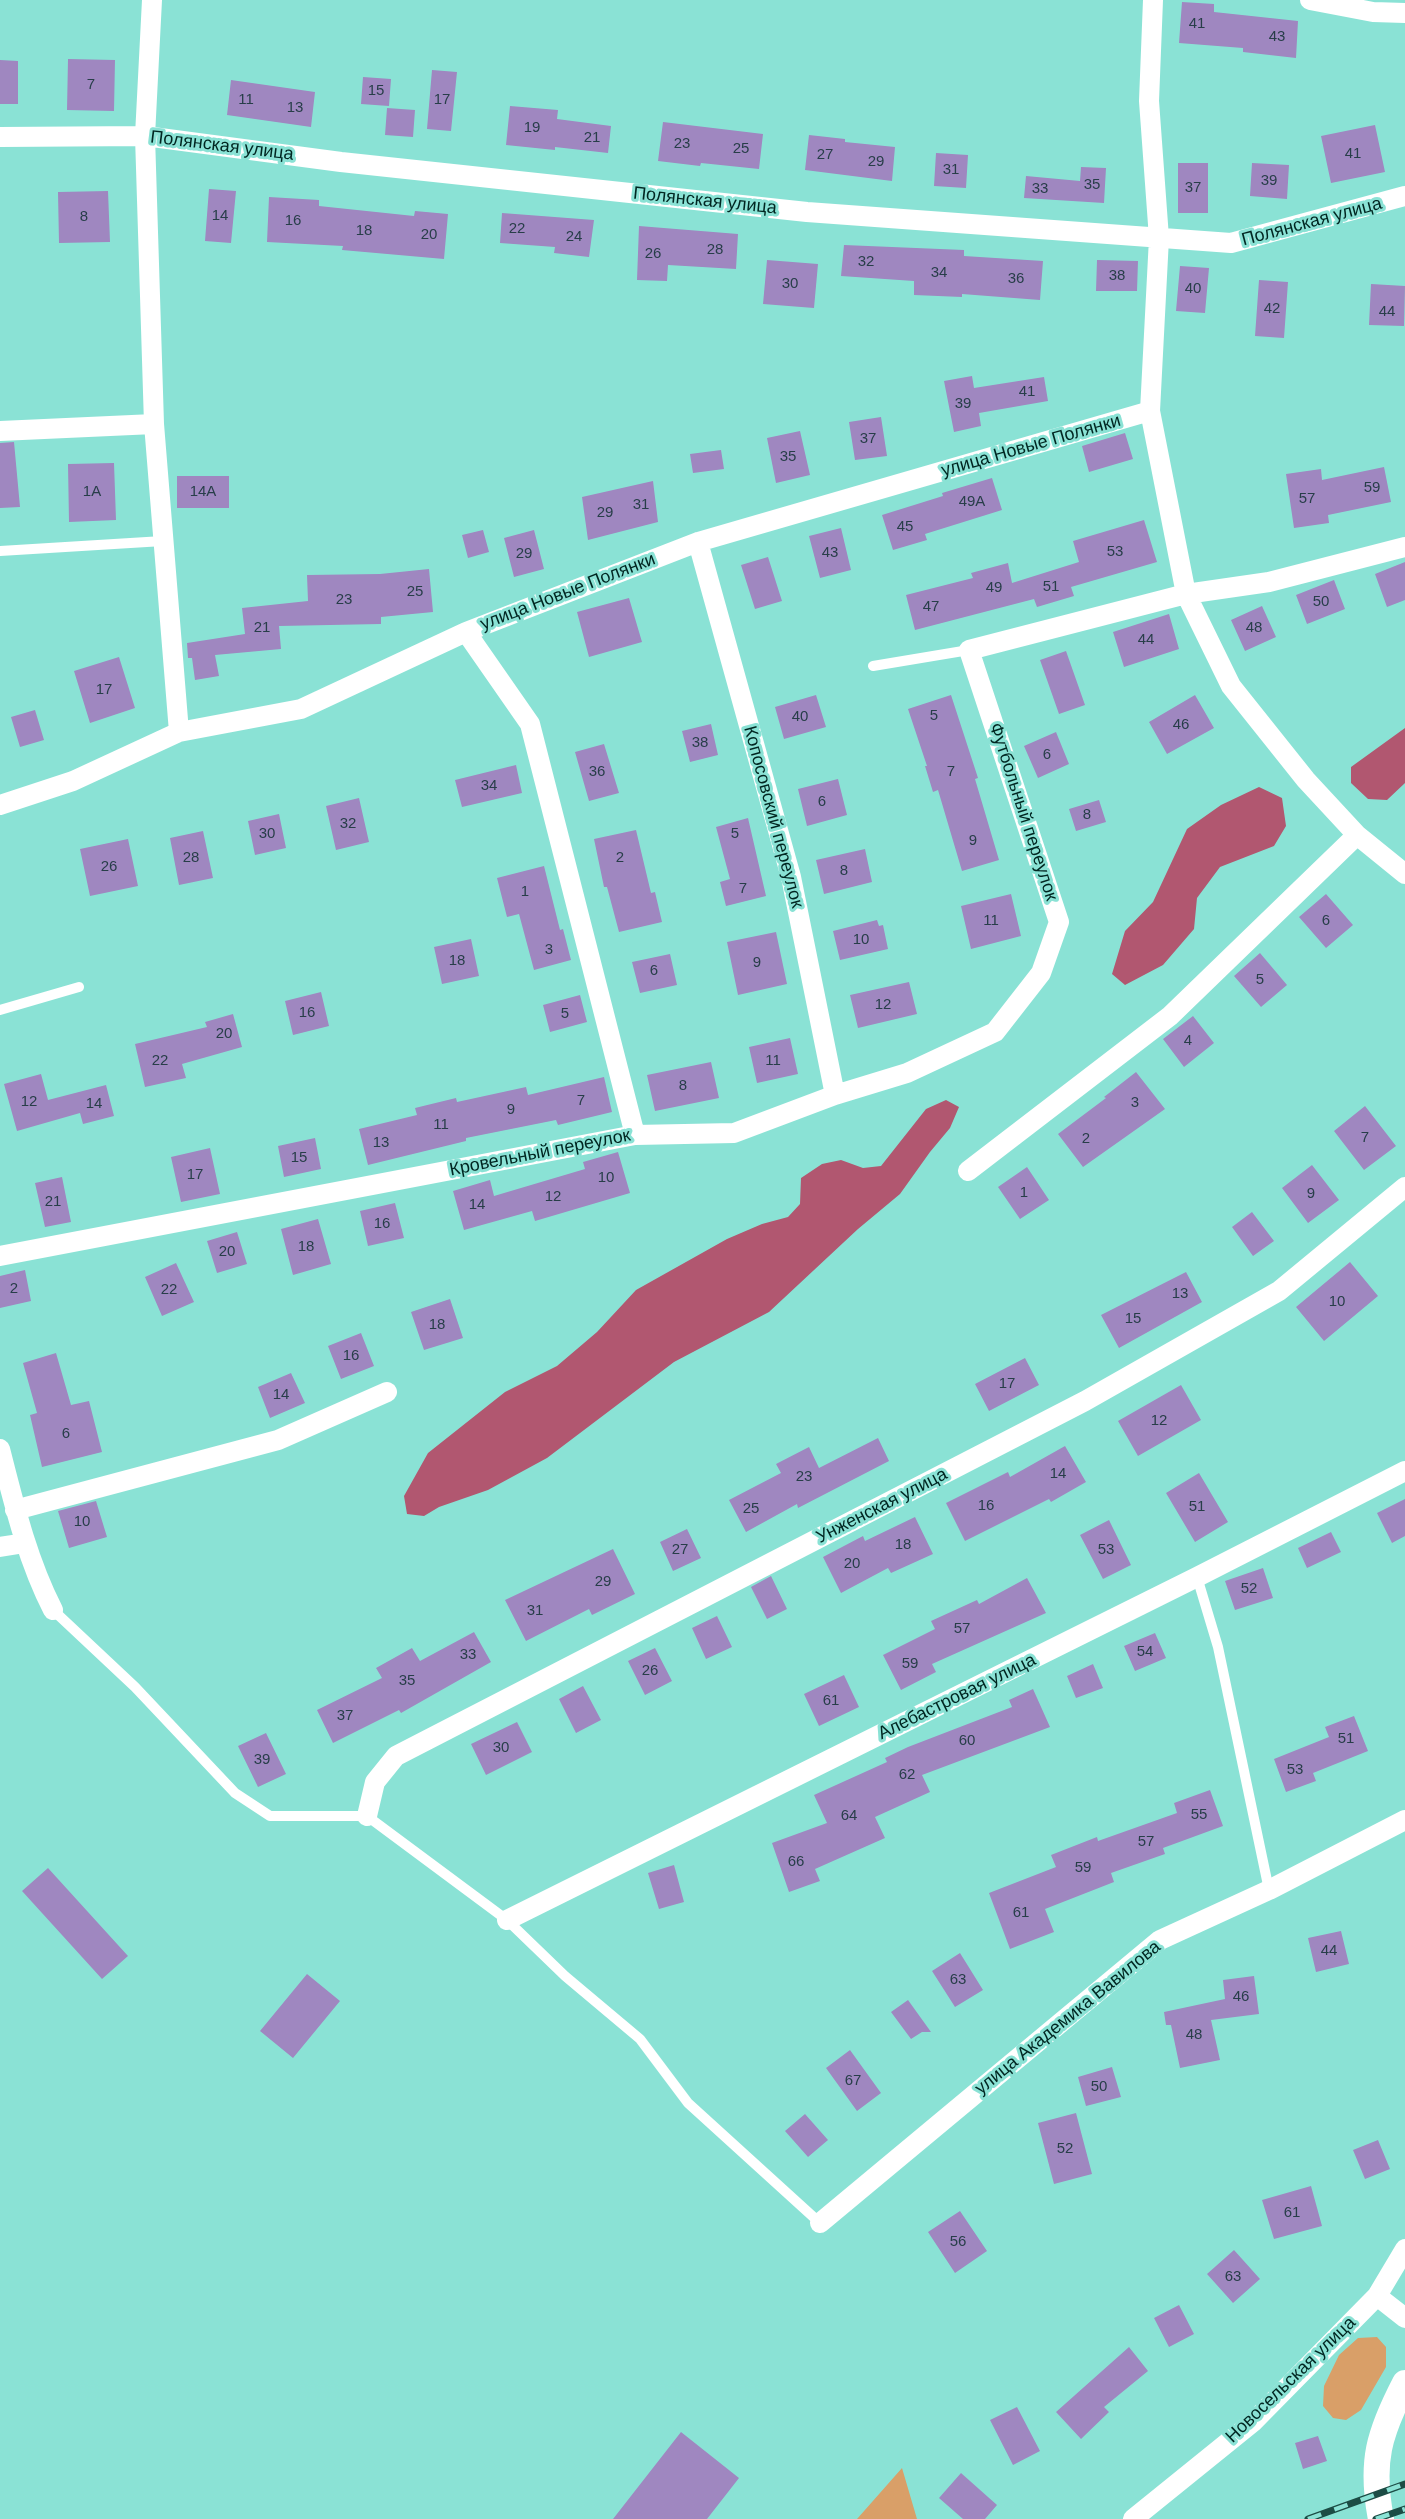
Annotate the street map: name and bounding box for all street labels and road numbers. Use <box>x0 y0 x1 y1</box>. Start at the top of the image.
street label: Полянская улица <box>149 126 295 166</box>
street label: Полянская улица <box>632 183 778 219</box>
street label: Полянская улица <box>1240 193 1384 251</box>
street label: улица Новые Полянки <box>939 410 1123 482</box>
street label: улица Новые Полянки <box>477 549 659 635</box>
street label: Футбольный переулок <box>984 720 1062 904</box>
street label: Копосовский переулок <box>738 724 808 910</box>
street label: Кровельный переулок <box>448 1125 632 1181</box>
street label: Унженская улица <box>813 1464 951 1548</box>
street label: Алебастровая улица <box>874 1649 1040 1745</box>
street label: улица Академика Вавилова <box>971 1936 1165 2100</box>
street label: Новосельская улица <box>1222 2312 1360 2448</box>

